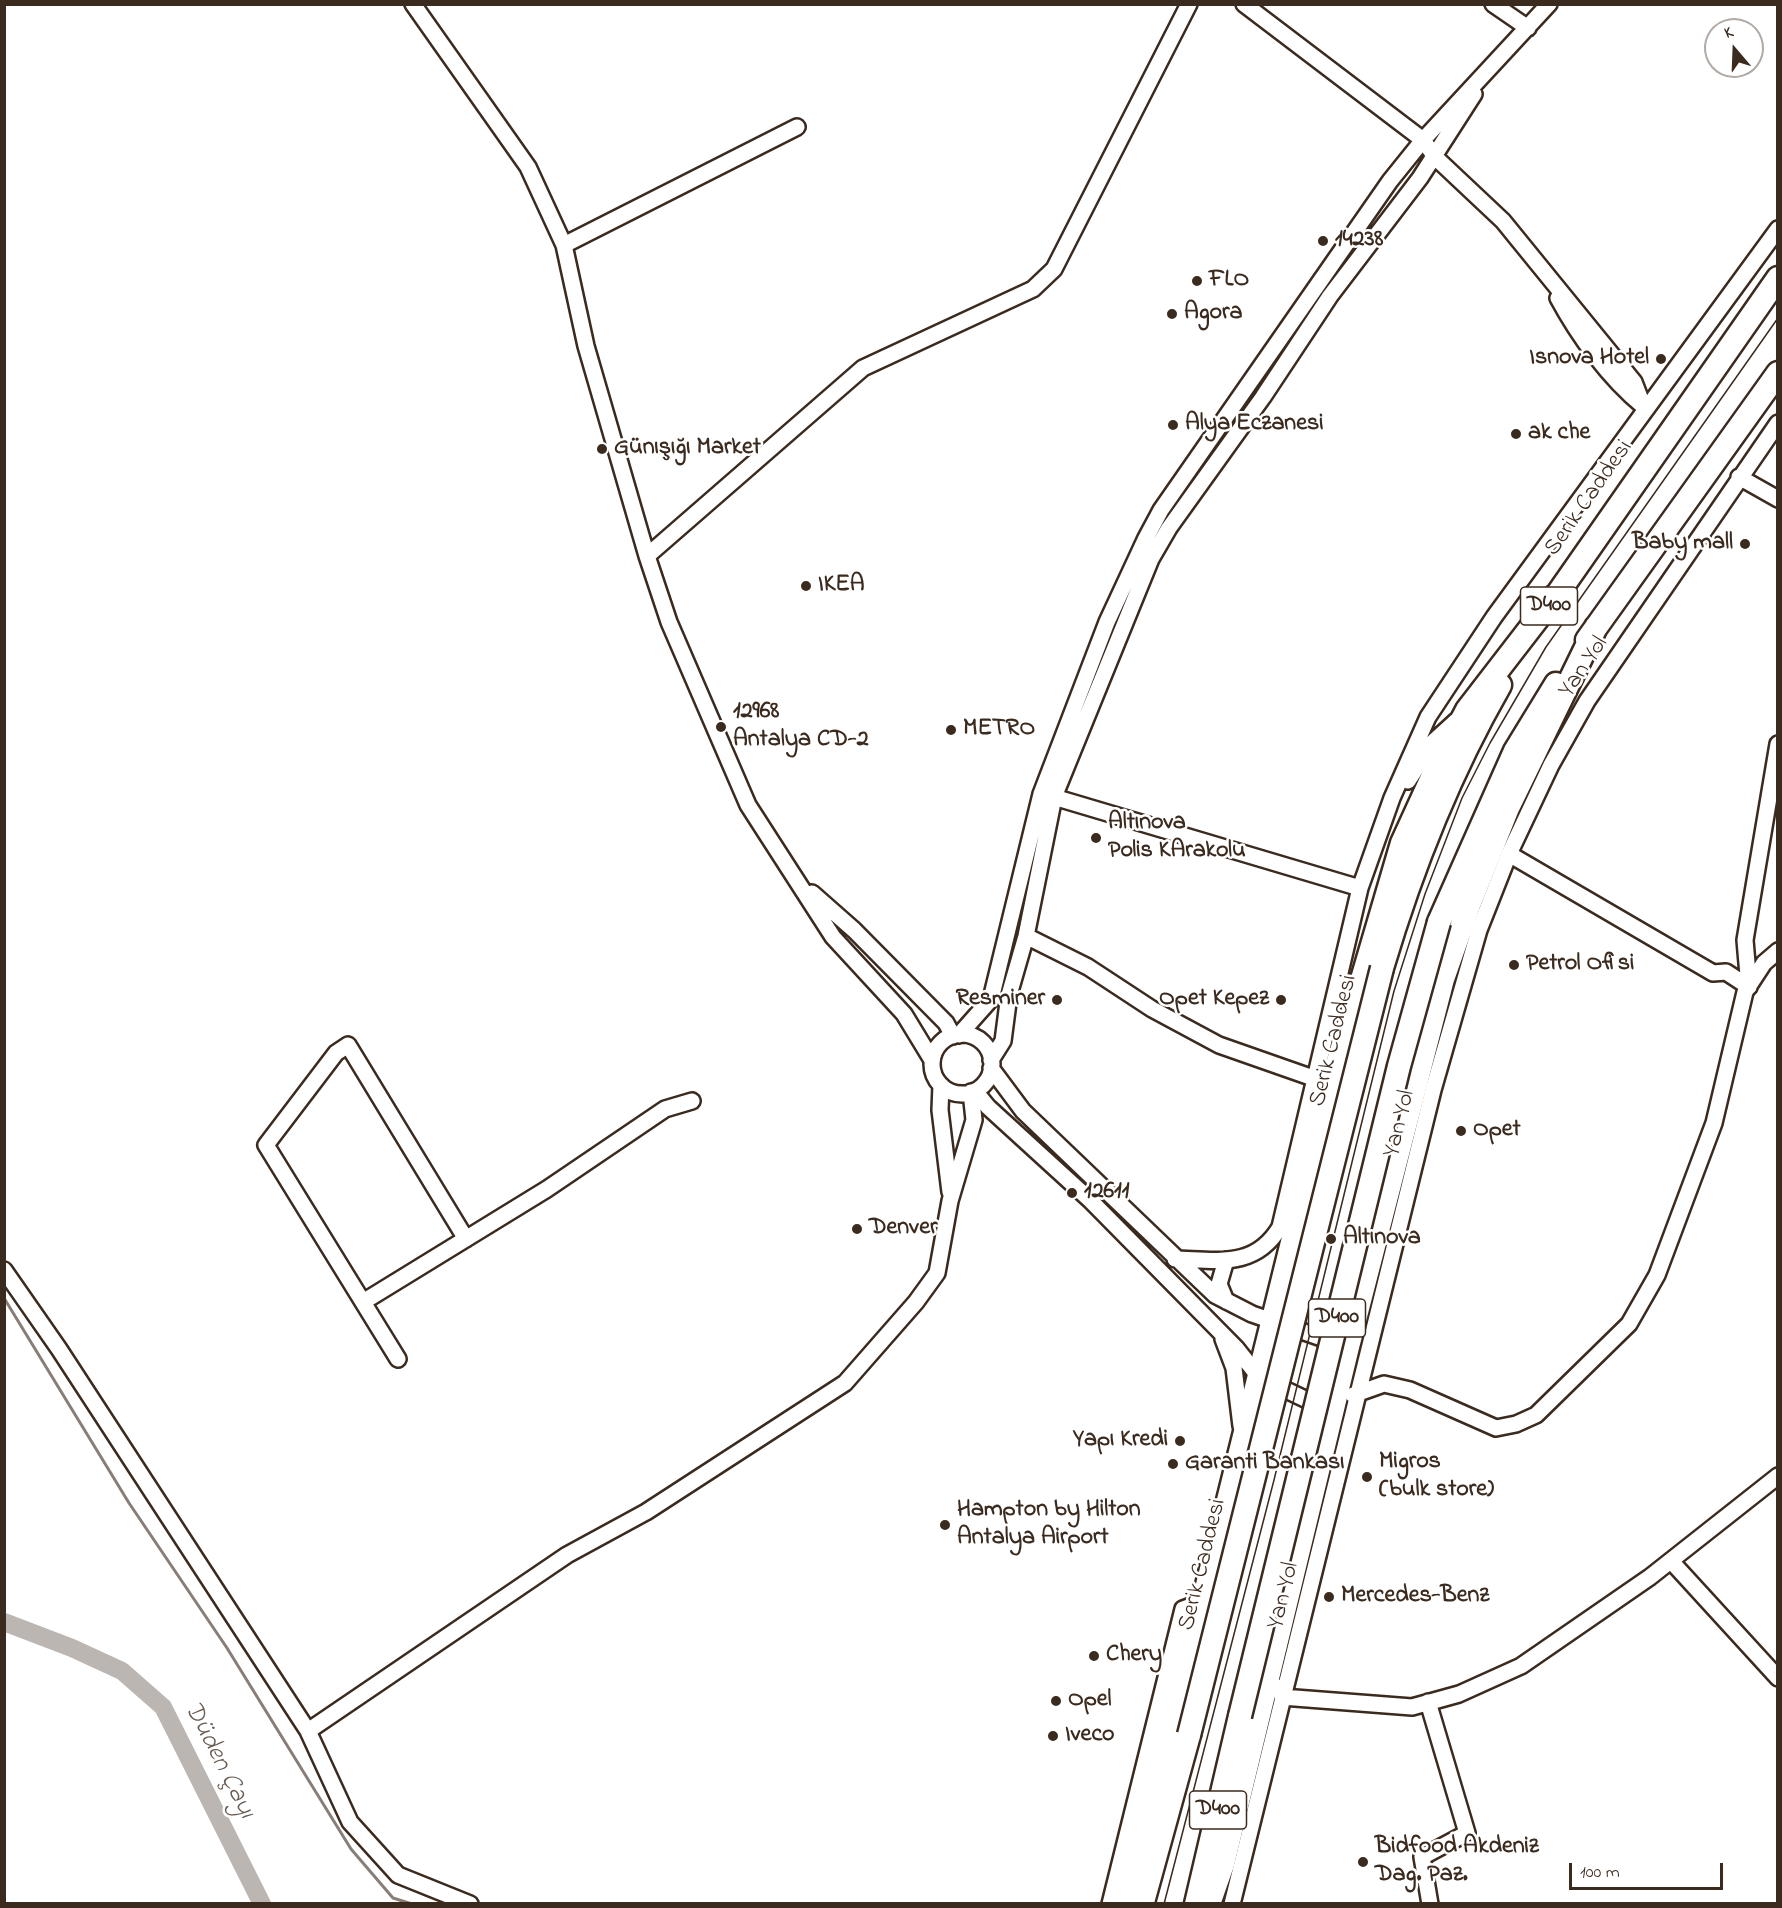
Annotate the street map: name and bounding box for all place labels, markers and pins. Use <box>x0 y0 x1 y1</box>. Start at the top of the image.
place label: 14238 <box>1335 227 1383 255</box>
marker: 14238 <box>1316 234 1330 248</box>
place label: FLO <box>1209 267 1249 295</box>
marker: FLO <box>1190 274 1204 288</box>
place label: Agora <box>1184 300 1242 328</box>
marker: Agora <box>1165 307 1179 321</box>
place label: Isnova Hotel <box>1529 345 1649 373</box>
marker: Isnova Hotel <box>1654 352 1668 366</box>
place label: Alya Eczanesi <box>1185 411 1323 439</box>
marker: Alya Eczanesi <box>1166 418 1180 432</box>
place label: ak che <box>1528 420 1590 448</box>
marker: ak che <box>1509 427 1523 441</box>
place label: Günışığı Market <box>614 435 761 463</box>
marker: Günışığı Market <box>595 442 609 456</box>
place label: Baby mall <box>1632 530 1733 558</box>
marker: Baby mall <box>1738 537 1752 551</box>
place label: IKEA <box>818 572 865 600</box>
marker: IKEA <box>799 579 813 593</box>
place label: 12968 Antalya CD-2 <box>733 699 869 755</box>
place label: METRO <box>963 716 1035 744</box>
marker: 12968 Antalya CD-2 <box>714 720 728 734</box>
marker: METRO <box>944 723 958 737</box>
place label: Altınova Polis KArakolu <box>1108 810 1246 866</box>
marker: Altınova Polis KArakolu <box>1089 831 1103 845</box>
place label: Petrol Ofisi <box>1526 951 1634 979</box>
marker: Petrol Ofisi <box>1507 958 1521 972</box>
place label: Resminer <box>956 986 1045 1014</box>
place label: Opet Kepez <box>1159 986 1269 1014</box>
marker: Resminer <box>1050 993 1064 1007</box>
marker: Opet Kepez <box>1274 993 1288 1007</box>
place label: Opet <box>1473 1117 1521 1145</box>
marker: Opet <box>1454 1124 1468 1138</box>
place label: 12611 <box>1084 1179 1129 1207</box>
marker: 12611 <box>1065 1186 1079 1200</box>
place label: Denver <box>869 1215 937 1243</box>
marker: Denver <box>850 1222 864 1236</box>
place label: Altınova <box>1343 1225 1421 1253</box>
marker: Altınova <box>1324 1232 1338 1246</box>
place label: Yapı Kredi <box>1073 1427 1168 1455</box>
marker: Yapı Kredi <box>1173 1434 1187 1448</box>
place label: Migros (bulk store) <box>1379 1449 1494 1505</box>
place label: Garanti Bankası <box>1185 1450 1345 1478</box>
marker: Garanti Bankası <box>1166 1457 1180 1471</box>
marker: Migros (bulk store) <box>1360 1470 1374 1484</box>
place label: Hampton by Hilton Antalya Airport <box>957 1497 1141 1553</box>
marker: Hampton by Hilton Antalya Airport <box>938 1518 952 1532</box>
place label: Mercedes-Benz <box>1341 1583 1489 1611</box>
marker: Mercedes-Benz <box>1322 1590 1336 1604</box>
place label: Chery <box>1106 1642 1162 1670</box>
marker: Chery <box>1087 1649 1101 1663</box>
place label: Opel <box>1068 1687 1112 1715</box>
marker: Opel <box>1049 1694 1063 1708</box>
place label: Iveco <box>1065 1722 1115 1750</box>
marker: Iveco <box>1046 1729 1060 1743</box>
place label: Bidfood Akdeniz Dag. Paz. <box>1375 1834 1539 1890</box>
marker: Bidfood Akdeniz Dag. Paz. <box>1356 1855 1370 1869</box>

